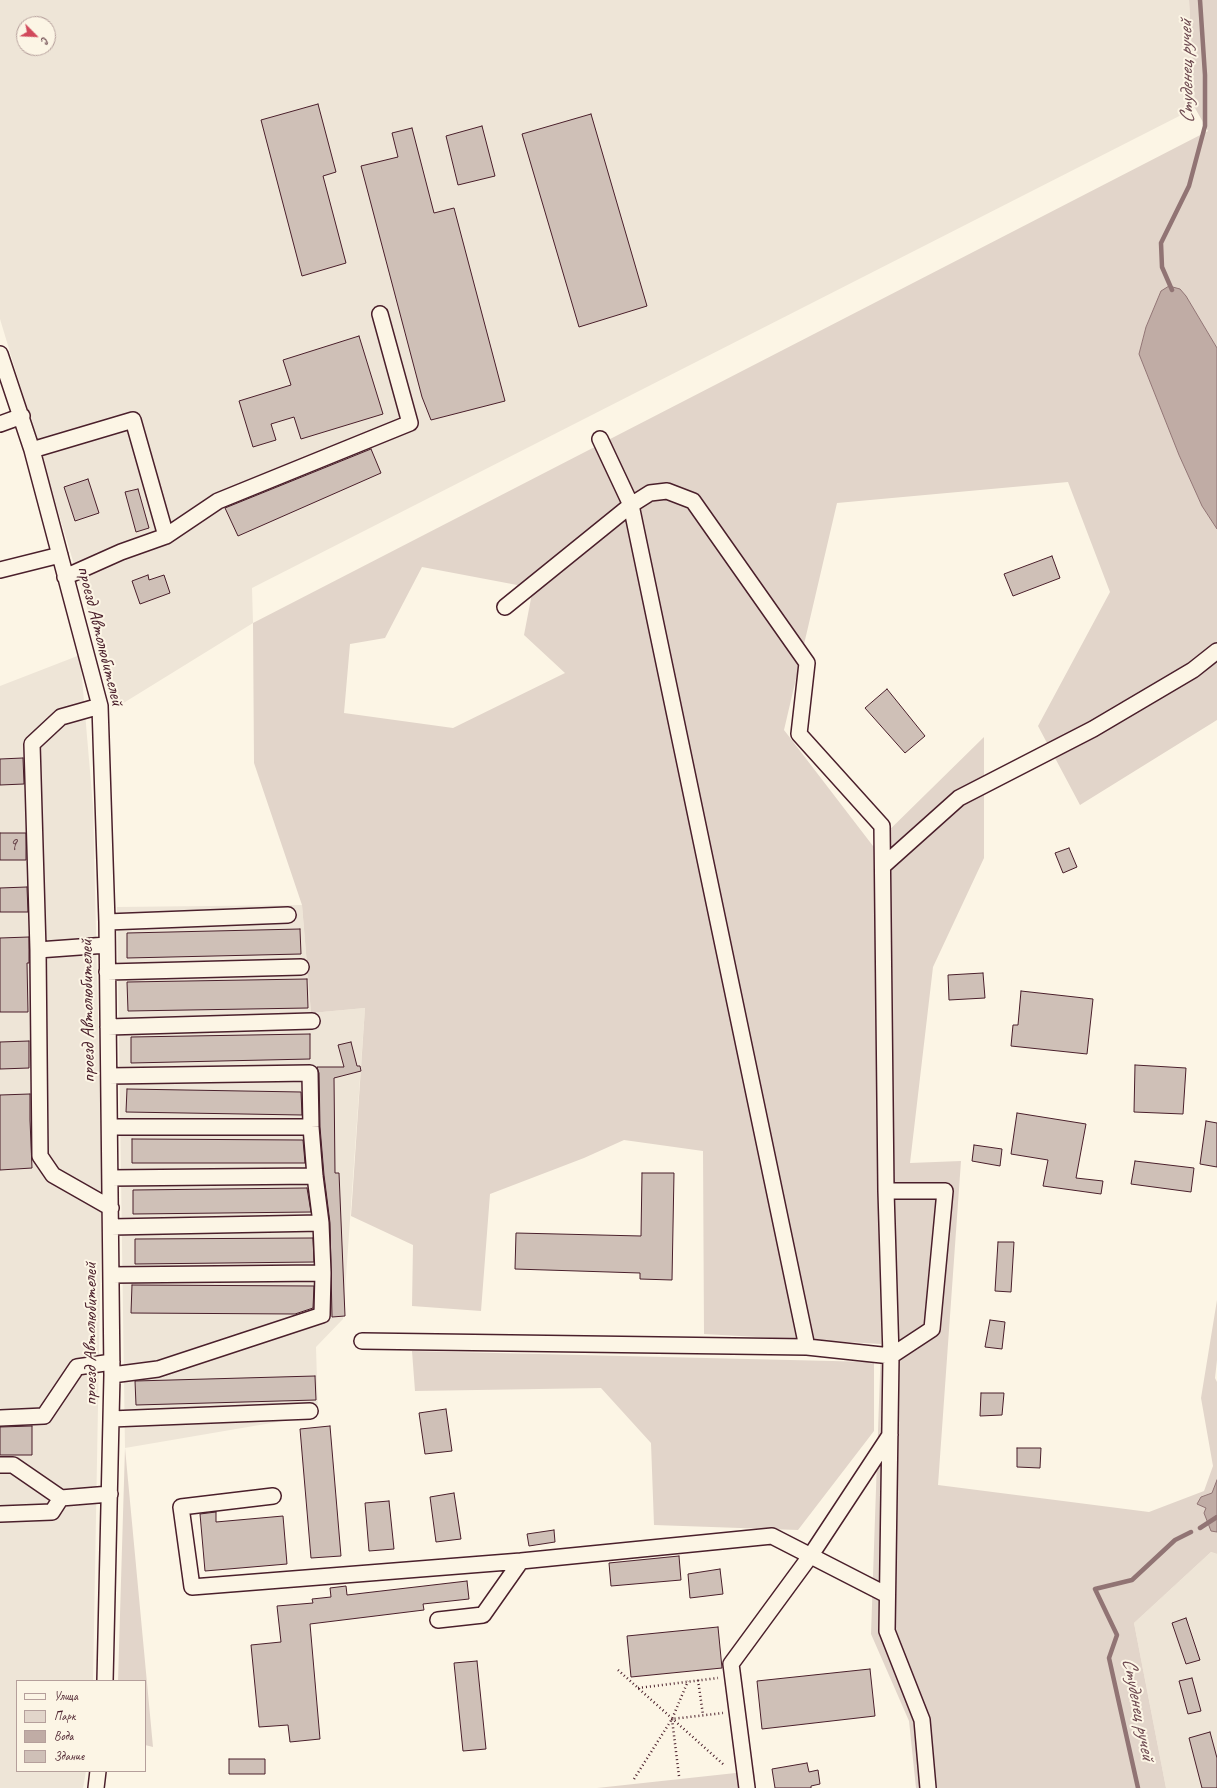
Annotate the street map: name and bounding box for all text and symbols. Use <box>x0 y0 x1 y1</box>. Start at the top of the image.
north arrow <box>16 16 56 56</box>
water label: Студенец ручей <box>1174 20 1200 124</box>
text: С <box>39 35 54 46</box>
street label: проезд Автолюбителей <box>72 564 128 708</box>
house number: 9 <box>9 836 17 856</box>
street label: проезд Автолюбителей <box>75 939 101 1083</box>
street label: проезд Автолюбителей <box>80 1262 102 1406</box>
water label: Студенец ручей <box>1116 1656 1160 1762</box>
legend <box>16 1680 146 1772</box>
text: Улица <box>54 1688 78 1704</box>
text: Парк <box>54 1708 75 1724</box>
text: Вода <box>54 1728 73 1744</box>
text: Здание <box>54 1748 84 1764</box>

